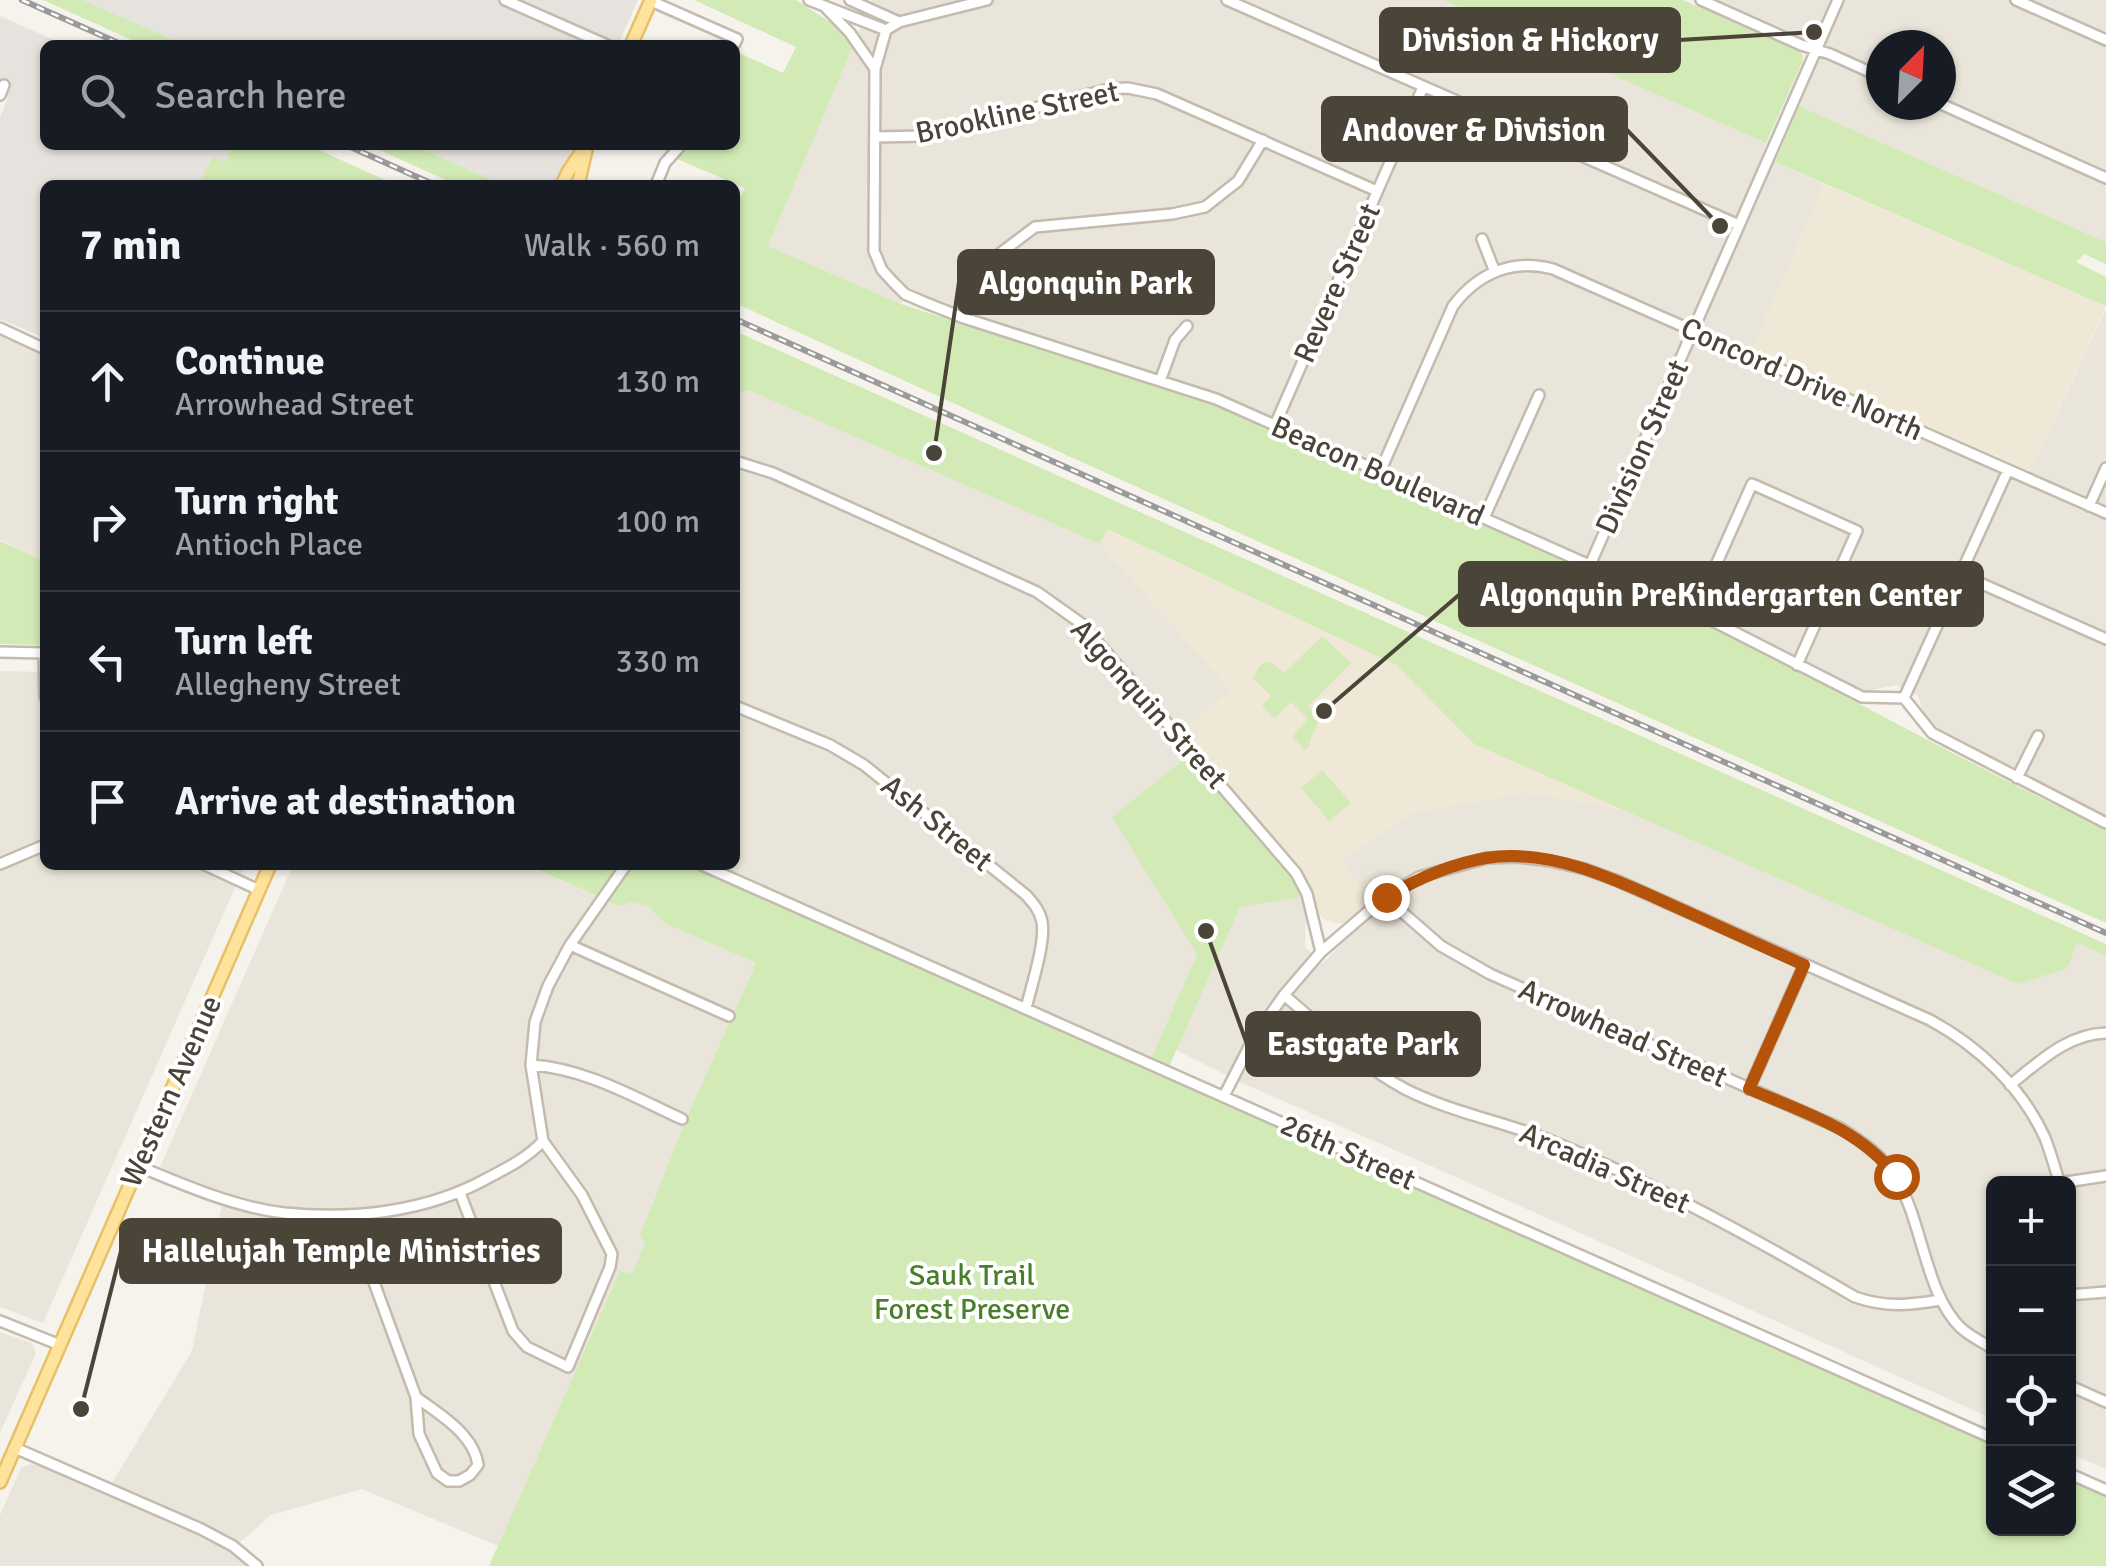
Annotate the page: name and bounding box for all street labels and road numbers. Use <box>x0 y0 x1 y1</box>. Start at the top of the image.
street label: Brookline Street <box>912 73 1122 152</box>
street label: Revere Street <box>1286 198 1389 369</box>
street label: Concord Drive North <box>1675 310 1928 449</box>
street label: Division Street <box>1588 354 1697 540</box>
street label: Beacon Boulevard <box>1265 408 1490 535</box>
street label: Algonquin Street <box>1063 612 1235 797</box>
street label: Ash Street <box>874 767 1000 879</box>
street label: Arrowhead Street <box>1513 971 1733 1096</box>
street label: Western Avenue <box>113 990 230 1193</box>
street label: 26th Street <box>1274 1106 1421 1199</box>
street label: Arcadia Street <box>1514 1115 1695 1222</box>

